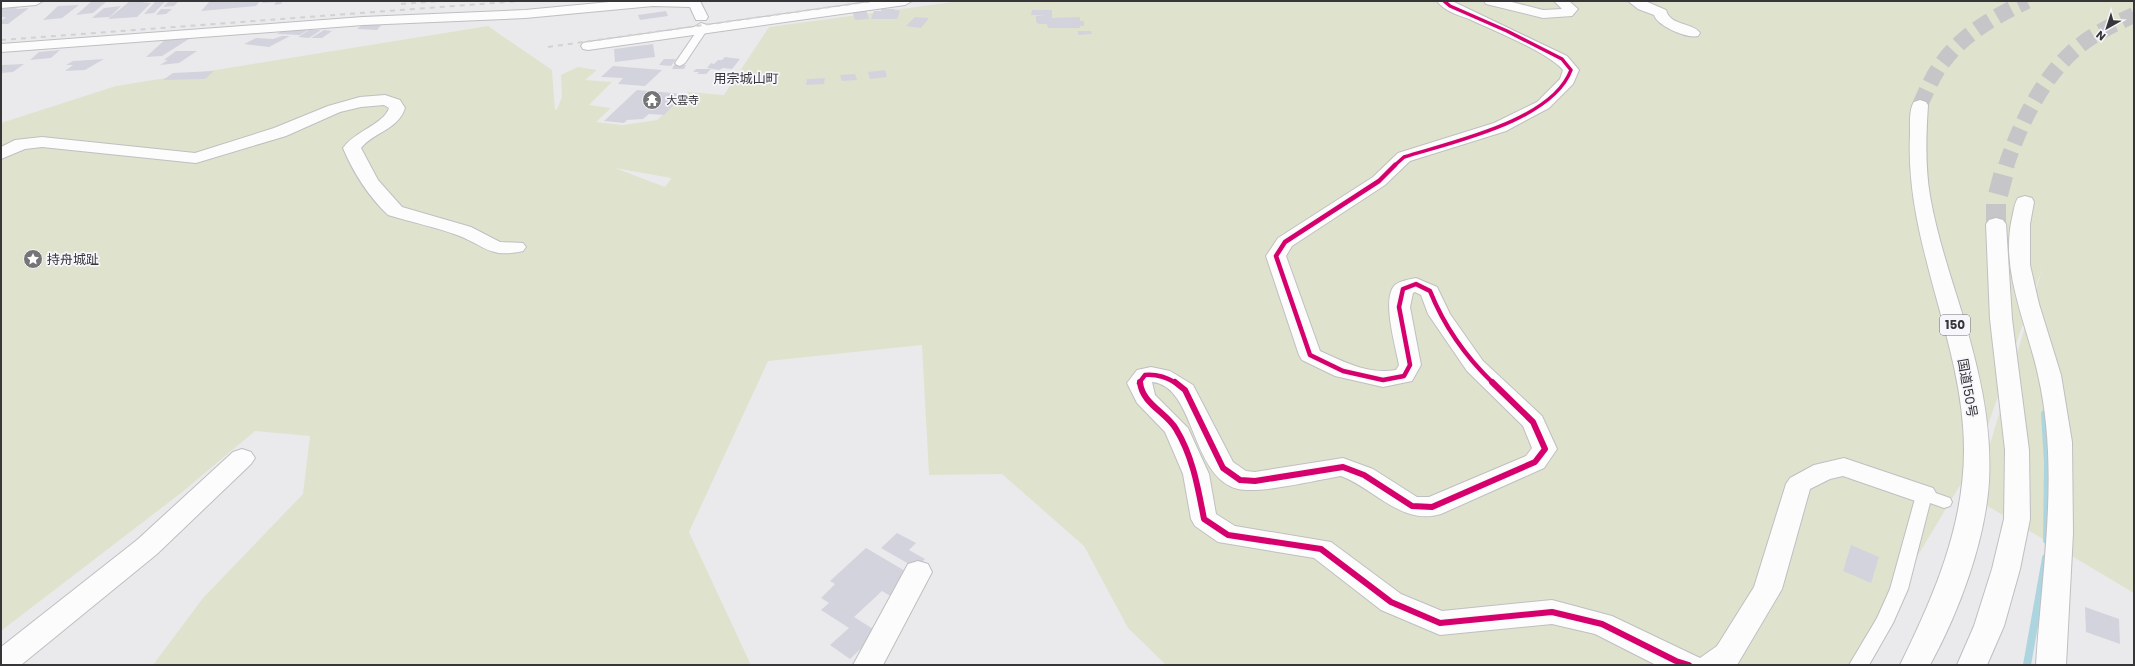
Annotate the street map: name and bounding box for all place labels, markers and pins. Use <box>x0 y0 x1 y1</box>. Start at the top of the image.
temple icon: 大雲寺 <box>641 89 663 111</box>
place label: 大雲寺 <box>666 92 699 108</box>
place icon: 持舟城趾 <box>22 248 44 270</box>
place label: 持舟城趾 <box>47 250 99 269</box>

